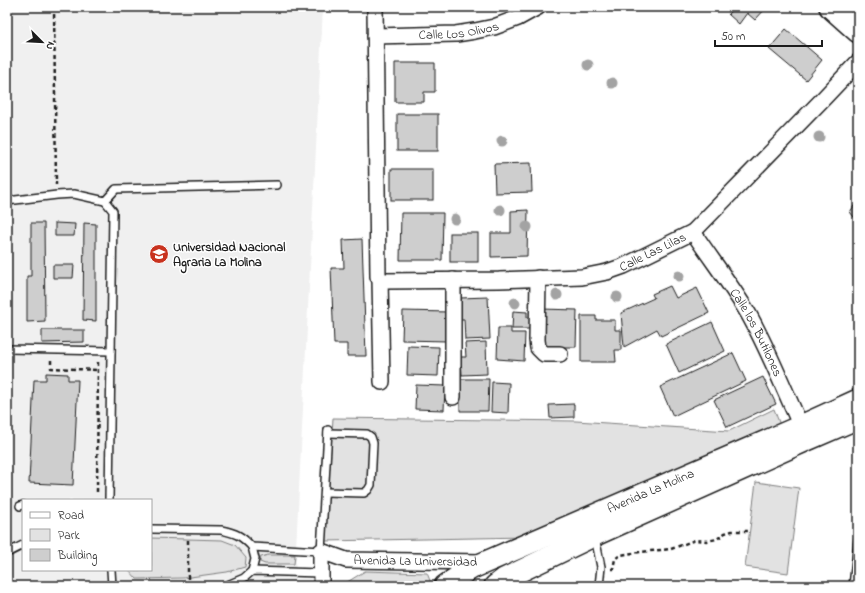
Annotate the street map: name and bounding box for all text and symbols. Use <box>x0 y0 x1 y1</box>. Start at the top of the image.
street label: Calle Los Olivos <box>418 16 502 44</box>
north arrow <box>22 22 62 62</box>
scale bar <box>715 22 822 48</box>
text: 50 m <box>721 28 745 46</box>
text: N <box>41 39 59 52</box>
street label: Calle Las Lilas <box>617 227 690 276</box>
place label: Universidad Nacional Agraria La Molina <box>173 238 285 274</box>
school or university icon: Universidad Nacional Agraria La Molina <box>148 243 170 265</box>
street label: Calle los Butilones <box>725 285 787 380</box>
street label: Avenida La Molina <box>604 464 697 518</box>
legend <box>22 499 152 571</box>
text: Road <box>58 507 84 525</box>
text: Park <box>58 527 80 545</box>
text: Building <box>57 547 97 566</box>
street label: Avenida La Universidad <box>353 551 478 571</box>

